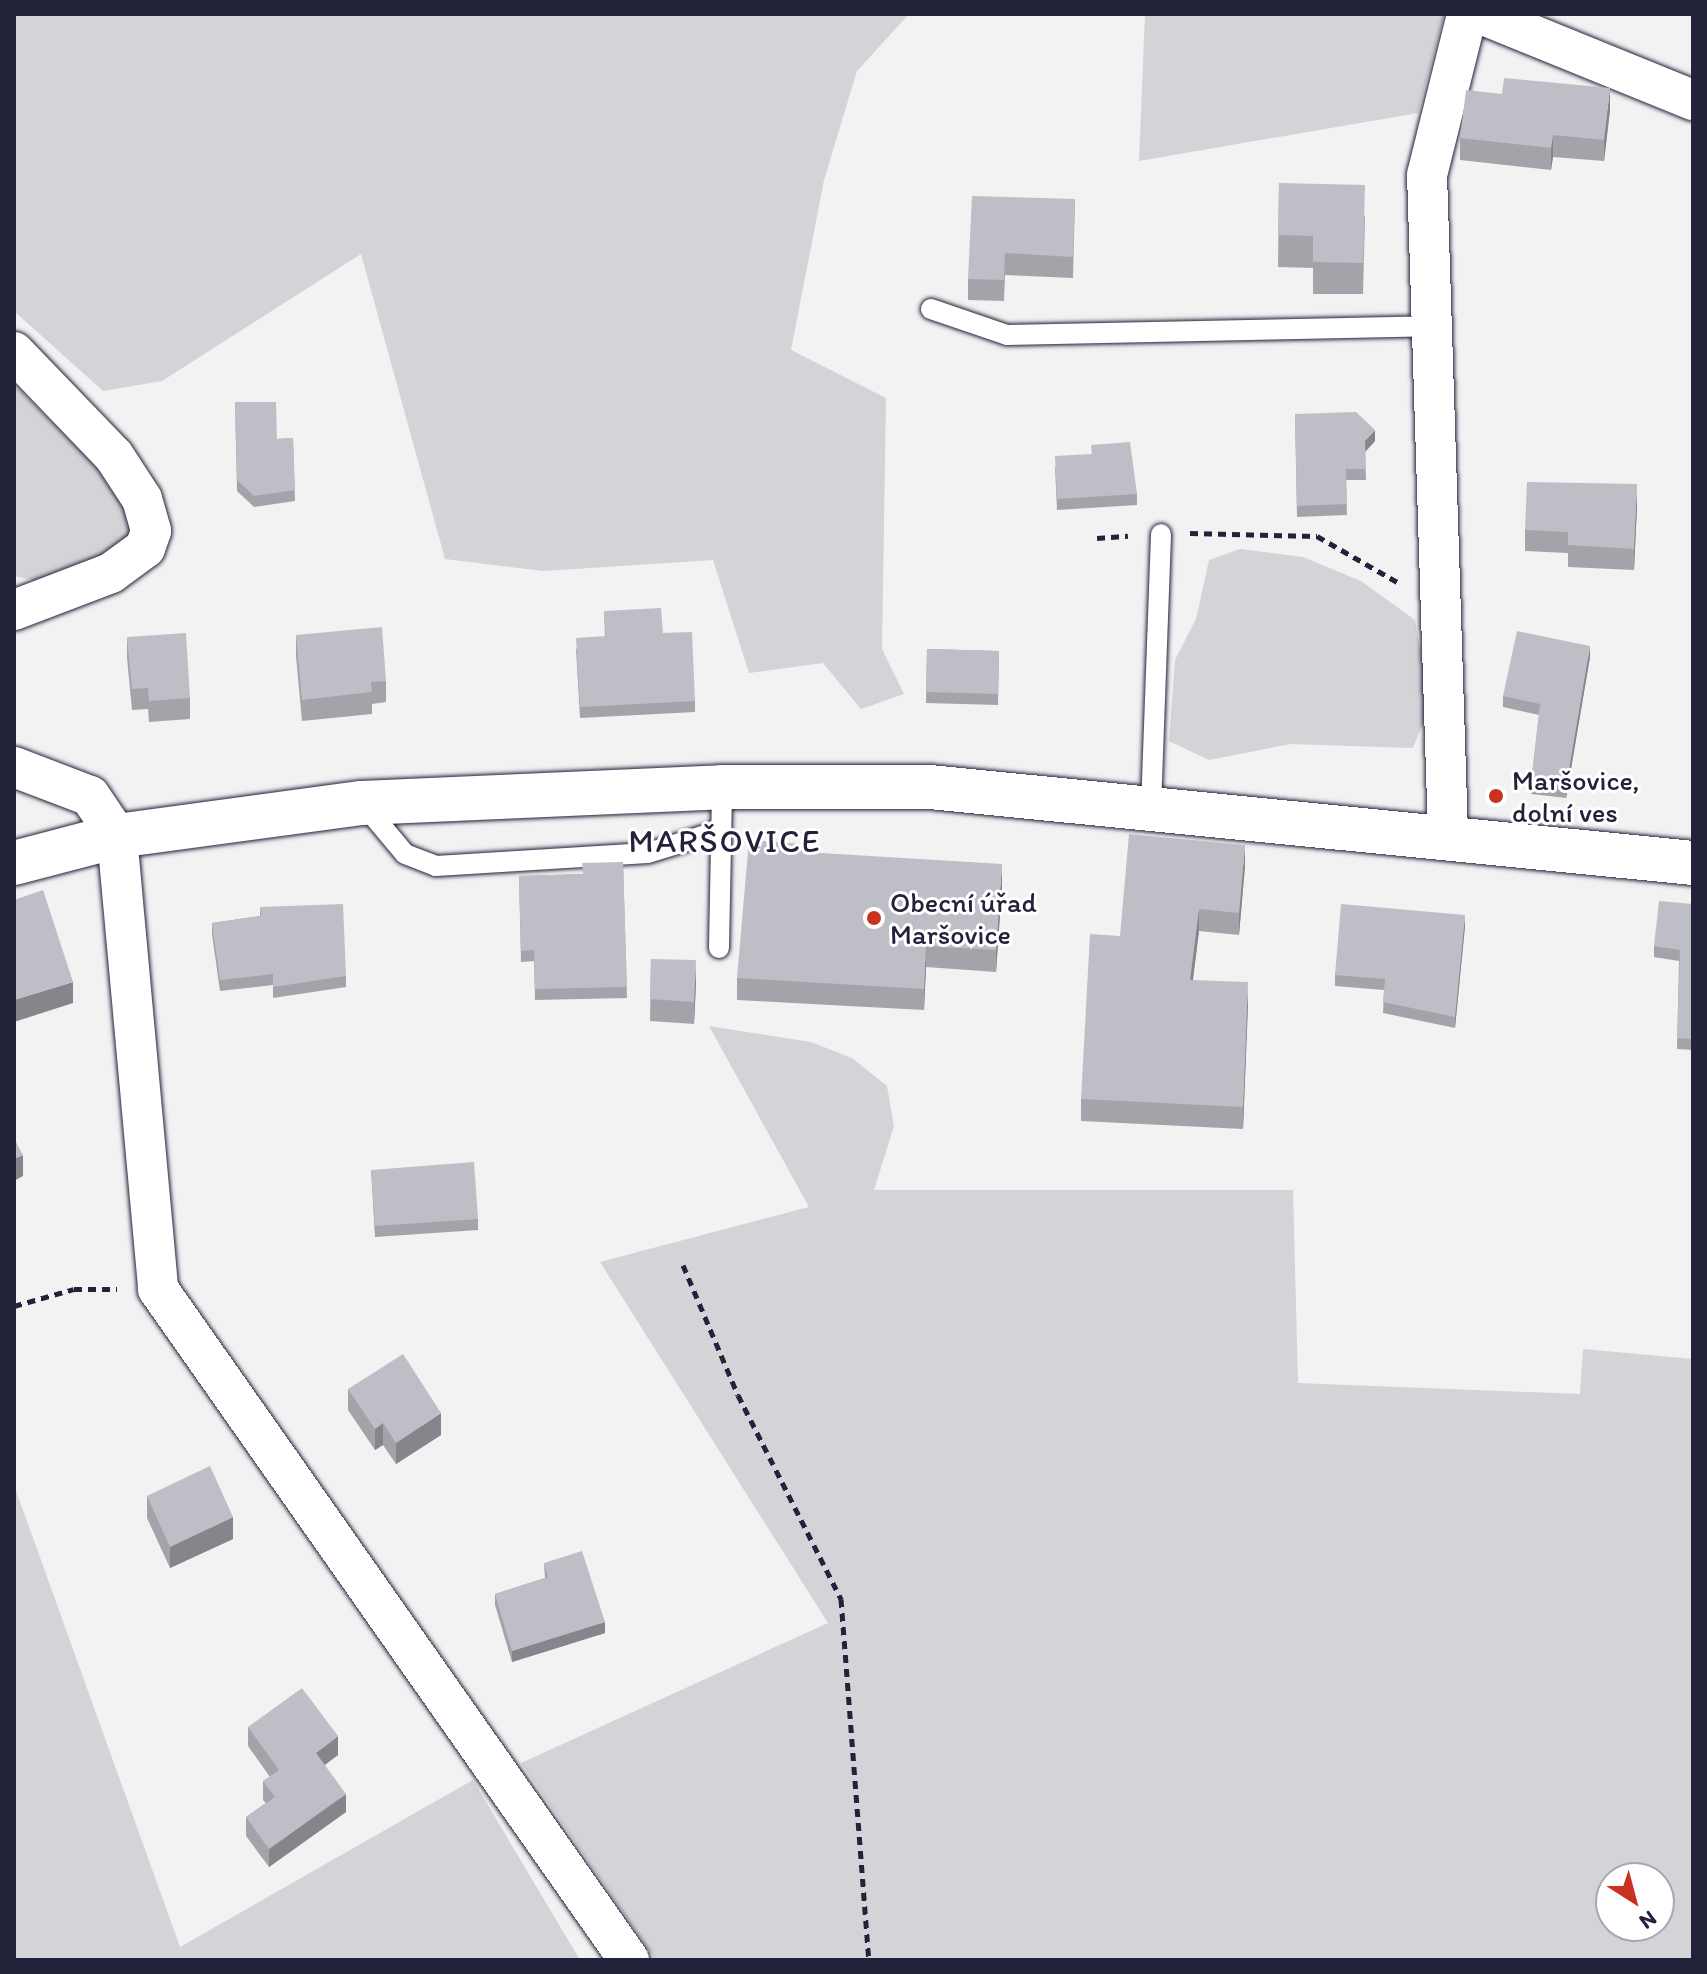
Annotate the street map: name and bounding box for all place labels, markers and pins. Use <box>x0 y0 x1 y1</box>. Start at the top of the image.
place label: Maršovice, dolní ves <box>1512 763 1640 829</box>
marker: Maršovice, dolní ves <box>1487 787 1505 805</box>
place label: Obecní úřad Maršovice <box>890 885 1037 951</box>
marker: Obecní úřad Maršovice <box>865 909 883 927</box>

